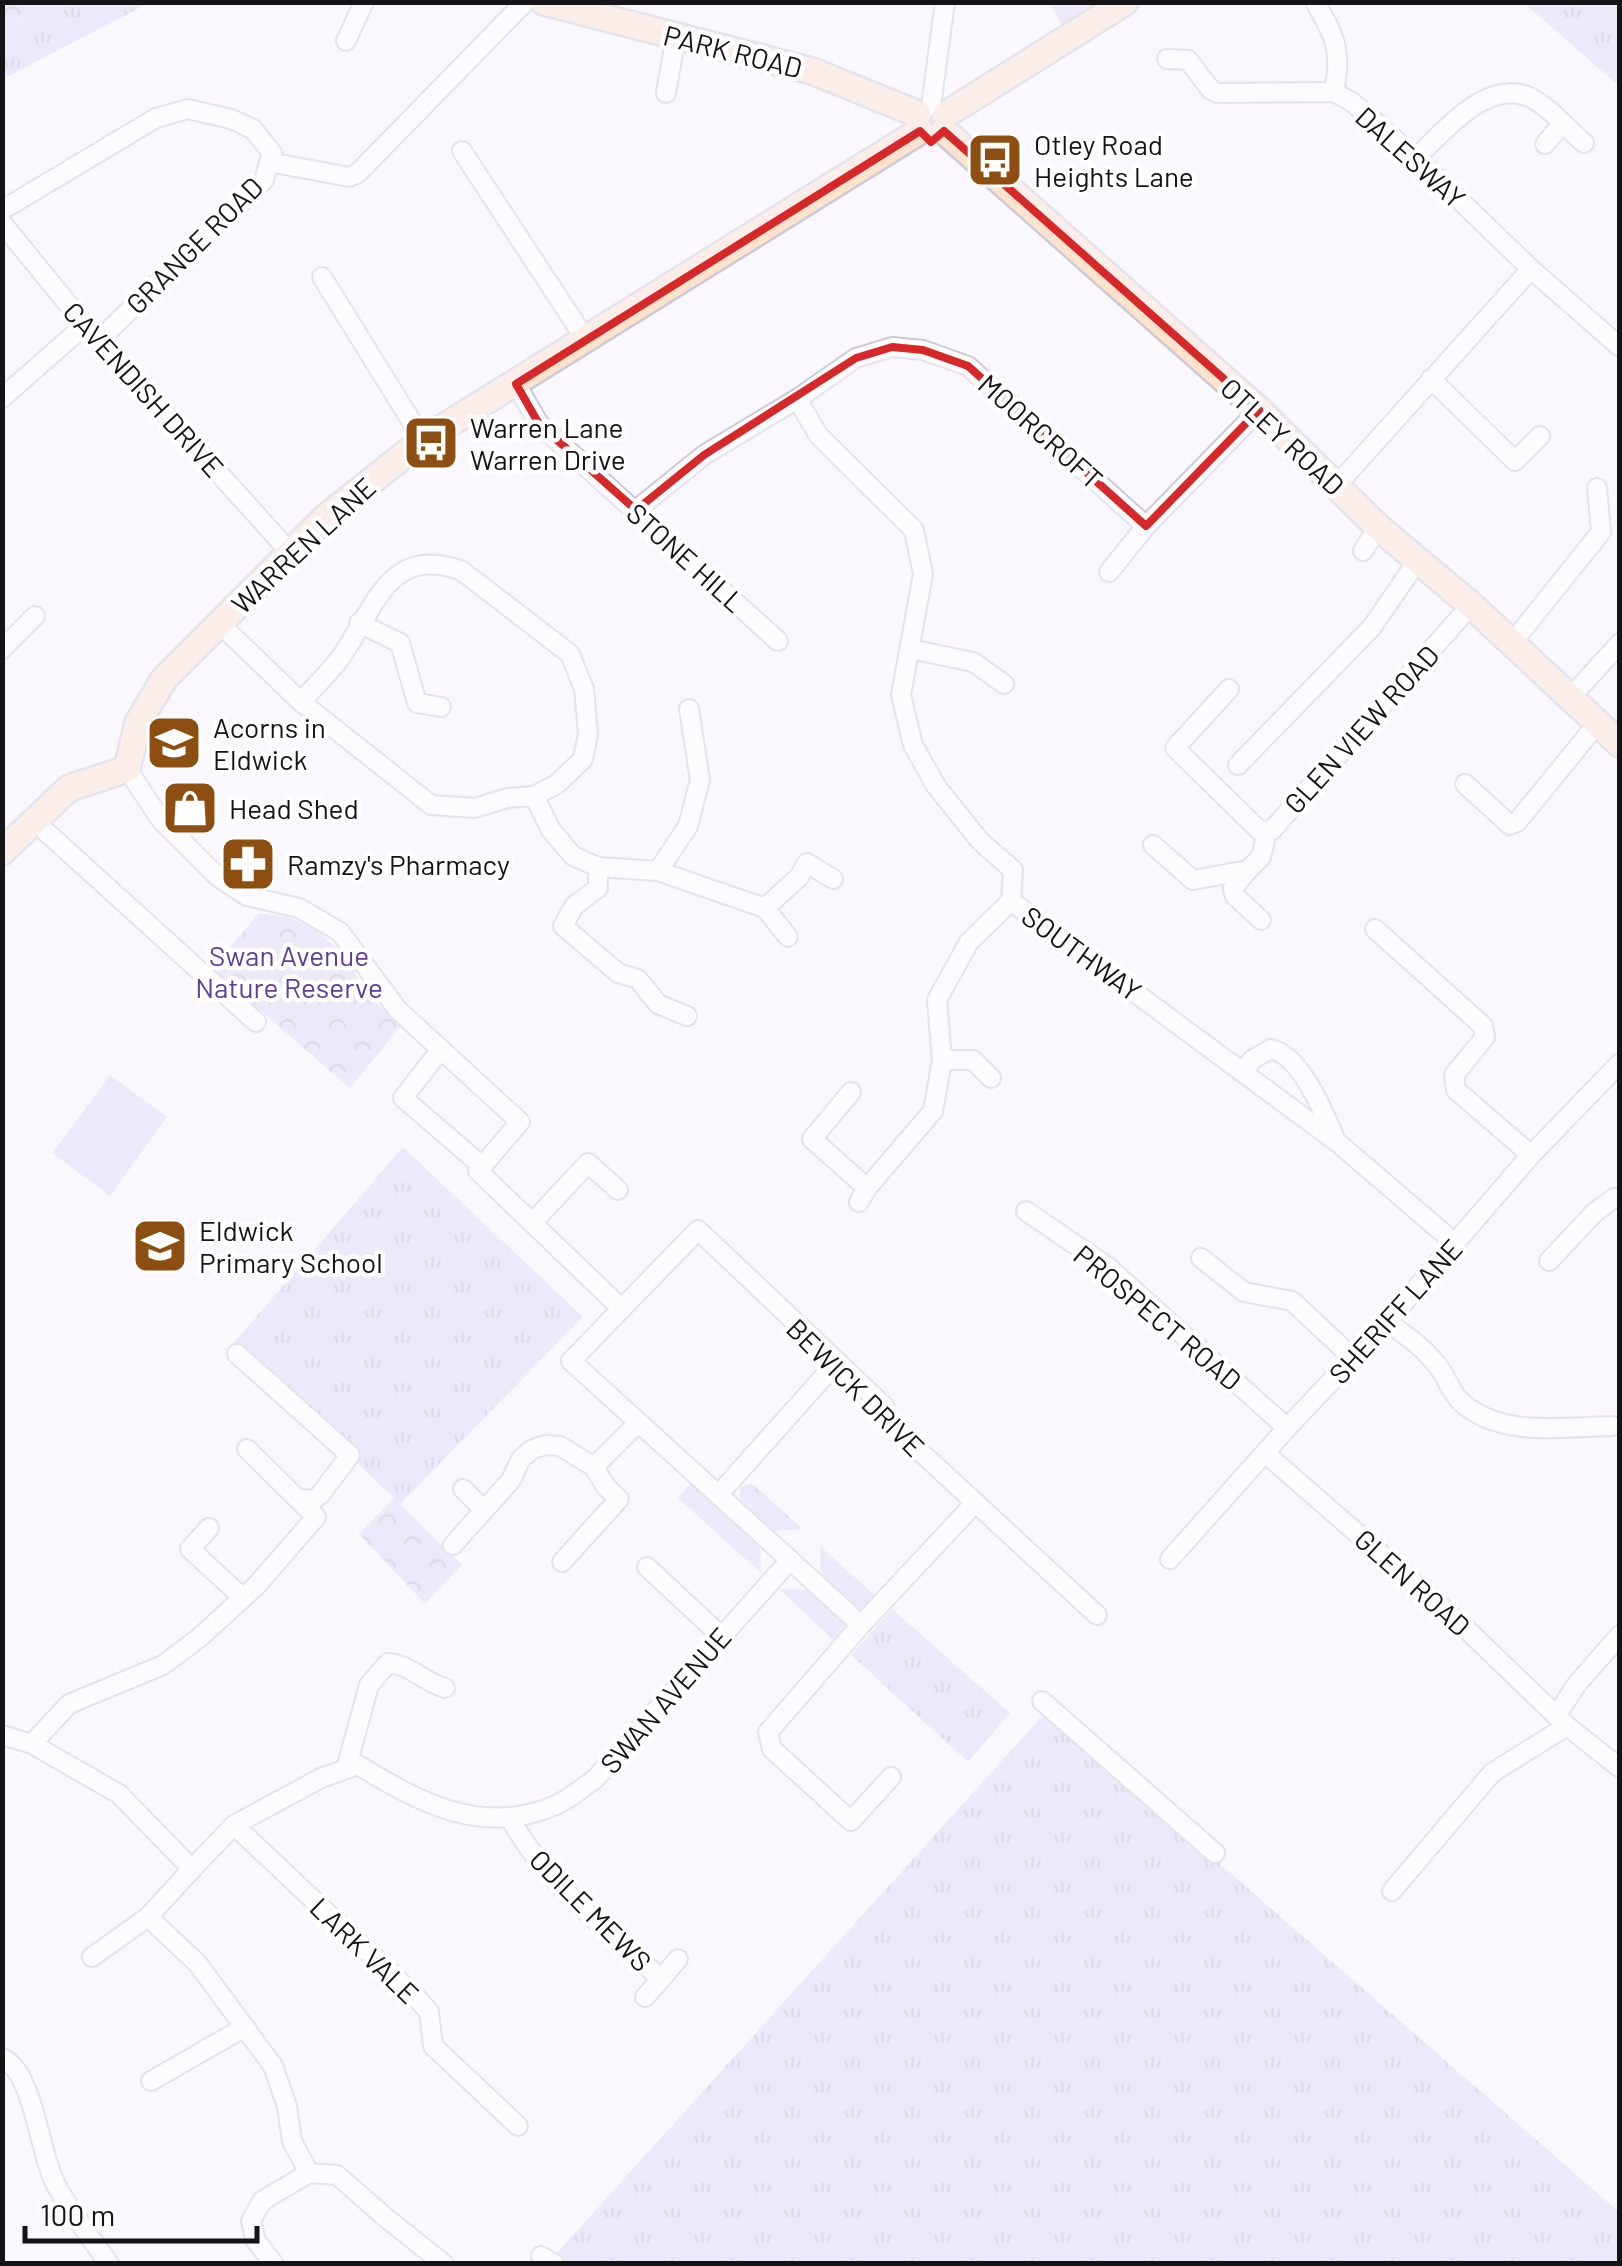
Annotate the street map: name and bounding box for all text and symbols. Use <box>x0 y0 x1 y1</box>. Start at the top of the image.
street label: PARK ROAD <box>660 17 806 85</box>
street label: DALESWAY <box>1349 99 1473 215</box>
place label: Otley Road Heights Lane <box>1034 127 1194 193</box>
bus stop icon: Otley Road Heights Lane <box>965 130 1025 190</box>
street label: GRANGE ROAD <box>118 169 270 321</box>
street label: CAVENDISH DRIVE <box>57 294 231 484</box>
street label: MOORCROFT <box>972 366 1110 496</box>
street label: OTLEY ROAD <box>1214 370 1352 502</box>
place label: Warren Lane Warren Drive <box>470 410 626 476</box>
bus stop icon: Warren Lane Warren Drive <box>401 413 461 473</box>
street label: WARREN LANE <box>224 470 382 620</box>
street label: STONE HILL <box>620 495 752 619</box>
street label: GLEN VIEW ROAD <box>1277 638 1445 820</box>
place label: Acorns in Eldwick <box>213 710 326 776</box>
school or university icon: Acorns in Eldwick <box>144 713 204 773</box>
shop icon: Head Shed <box>160 778 220 838</box>
place label: Head Shed <box>229 791 359 825</box>
pharmacy icon: Ramzy's Pharmacy <box>218 834 278 894</box>
place label: Ramzy's Pharmacy <box>287 847 510 881</box>
street label: SOUTHWAY <box>1016 898 1148 1008</box>
park label: Swan Avenue Nature Reserve <box>195 938 383 1004</box>
place label: Eldwick Primary School <box>199 1213 383 1279</box>
school or university icon: Eldwick Primary School <box>130 1216 190 1276</box>
street label: SHERIFF LANE <box>1321 1232 1469 1390</box>
street label: PROSPECT ROAD <box>1067 1237 1249 1397</box>
street label: BEWICK DRIVE <box>780 1311 932 1463</box>
street label: GLEN ROAD <box>1348 1521 1478 1643</box>
street label: SWAN AVENUE <box>592 1620 738 1780</box>
street label: ODILE MEWS <box>523 1842 659 1978</box>
street label: LARK VALE <box>304 1890 426 2010</box>
scale bar <box>25 2181 258 2243</box>
text: 100 m <box>40 2196 115 2232</box>

